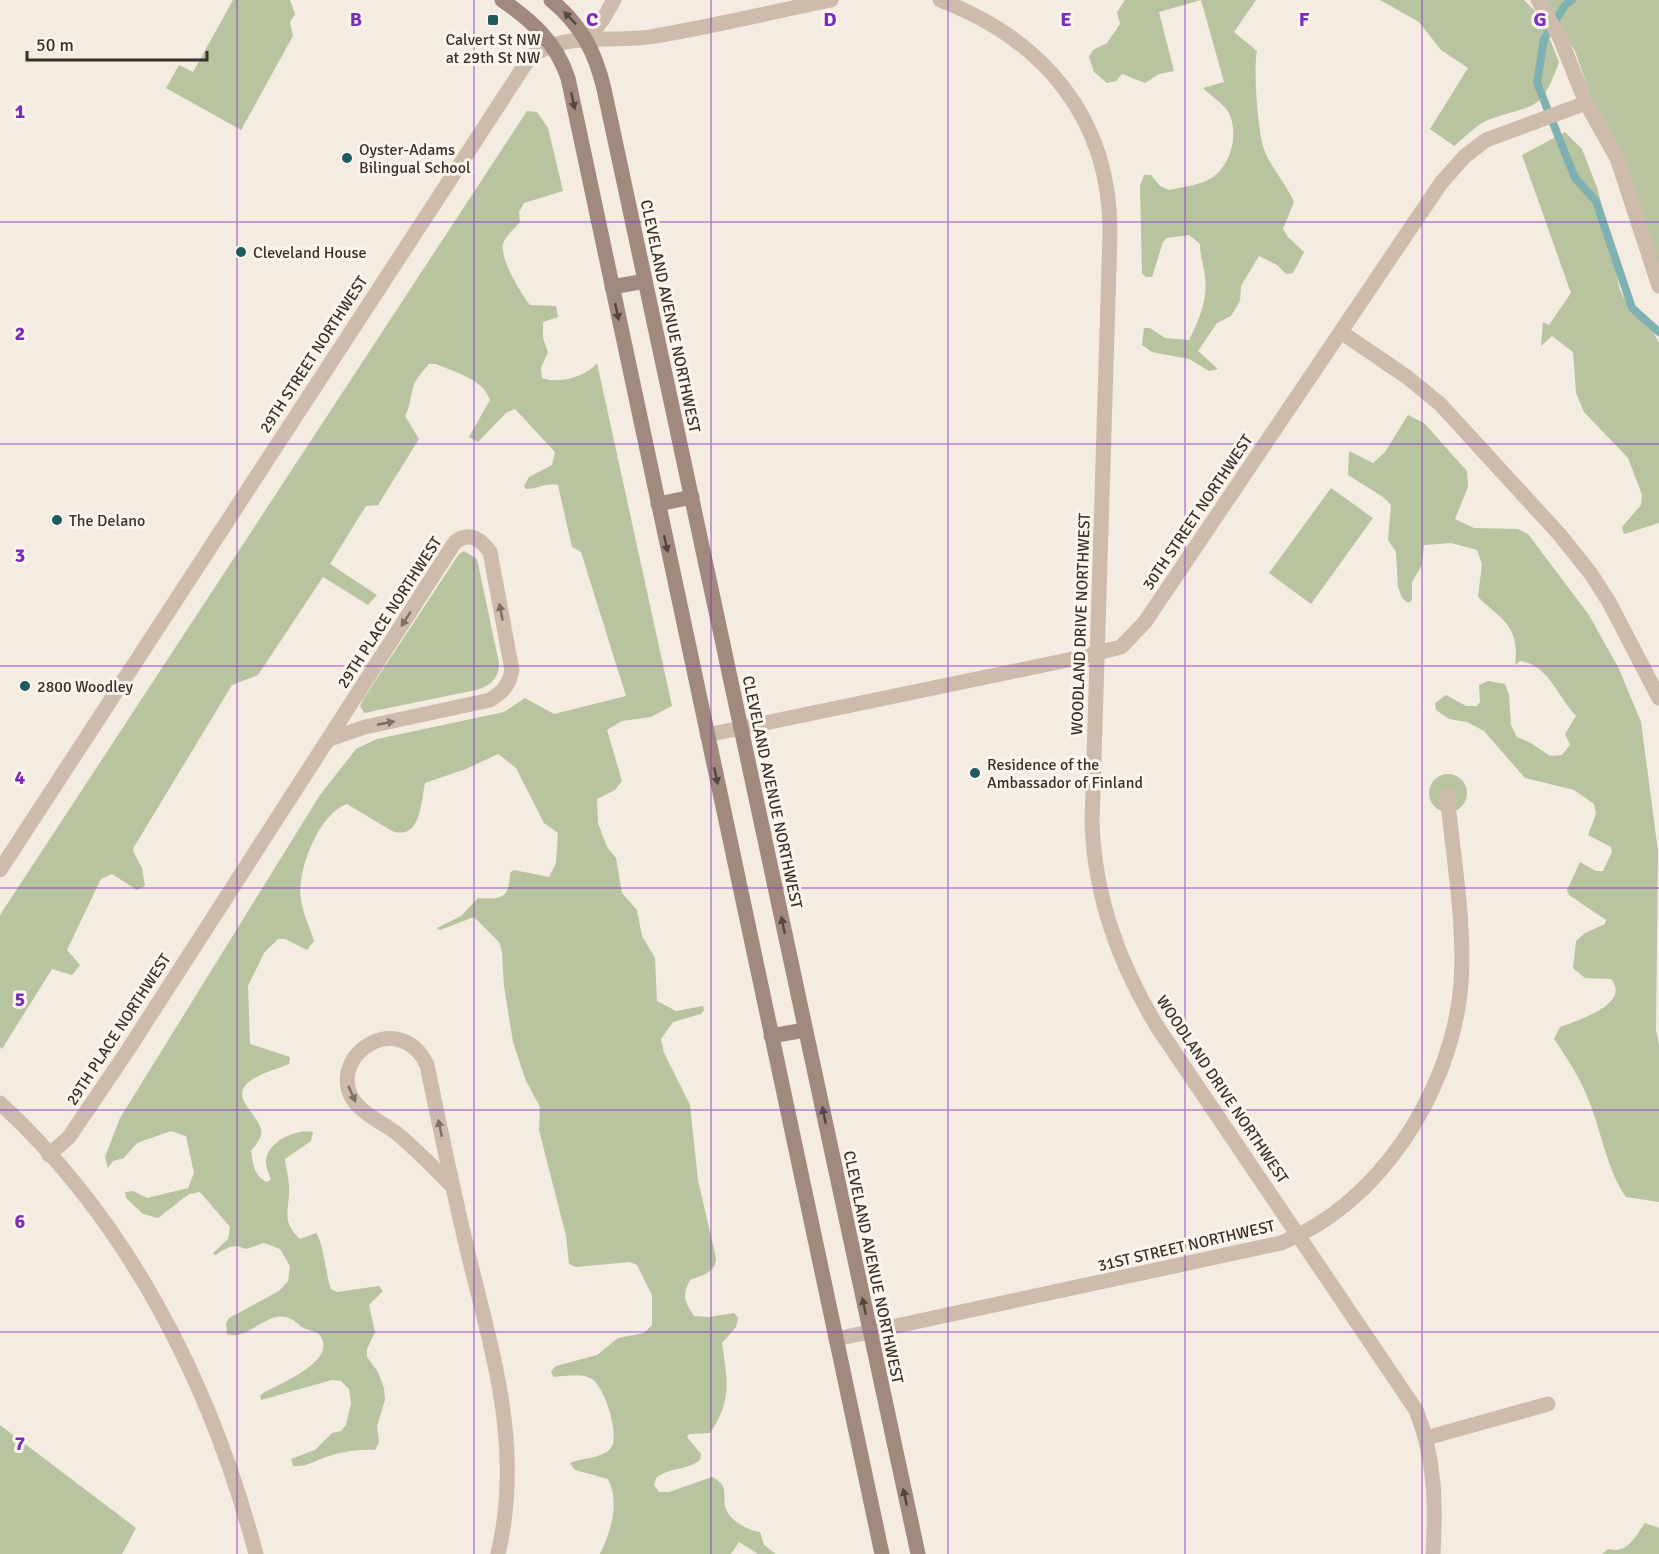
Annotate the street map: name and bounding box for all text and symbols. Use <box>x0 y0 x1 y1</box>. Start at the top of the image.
text: B <box>350 7 362 32</box>
text: C <box>586 7 598 32</box>
text: D <box>823 7 837 32</box>
text: E <box>1060 7 1072 32</box>
text: F <box>1299 7 1310 32</box>
text: G <box>1533 7 1547 32</box>
one-way arrow <box>563 11 577 26</box>
marker: Calvert St NW at 29th St NW <box>486 13 500 27</box>
scale bar <box>27 24 207 62</box>
place label: Calvert St NW at 29th St NW <box>445 30 541 68</box>
text: 50 m <box>36 34 74 56</box>
one-way arrow <box>569 91 578 110</box>
text: 1 <box>15 99 26 124</box>
place label: Oyster-Adams Bilingual School <box>359 140 471 178</box>
marker: Oyster-Adams Bilingual School <box>340 151 354 165</box>
street label: CLEVELAND AVENUE NORTHWEST <box>636 198 705 435</box>
place label: Cleveland House <box>253 243 367 263</box>
marker: Cleveland House <box>234 245 248 259</box>
street label: 29TH STREET NORTHWEST <box>256 272 372 437</box>
one-way arrow <box>613 303 623 321</box>
text: 2 <box>15 321 25 346</box>
street label: 30TH STREET NORTHWEST <box>1138 431 1257 594</box>
place label: The Delano <box>69 511 145 531</box>
street label: WOODLAND DRIVE NORTHWEST <box>1067 512 1095 736</box>
marker: The Delano <box>50 513 64 527</box>
street label: 29TH PLACE NORTHWEST <box>333 533 446 692</box>
one-way arrow <box>662 535 672 553</box>
text: 3 <box>15 543 25 568</box>
one-way arrow <box>496 602 505 621</box>
one-way arrow <box>401 611 412 627</box>
street label: CLEVELAND AVENUE NORTHWEST <box>738 674 807 911</box>
place label: 2800 Woodley <box>37 677 134 697</box>
marker: 2800 Woodley <box>18 679 32 693</box>
one-way arrow <box>376 717 395 727</box>
place label: Residence of the Ambassador of Finland <box>987 755 1143 793</box>
text: 4 <box>15 765 26 790</box>
marker: Residence of the Ambassador of Finland <box>968 766 982 780</box>
one-way arrow <box>711 767 721 785</box>
one-way arrow <box>778 915 787 934</box>
street label: 29TH PLACE NORTHWEST <box>62 950 175 1109</box>
text: 5 <box>15 987 25 1012</box>
street label: WOODLAND DRIVE NORTHWEST <box>1152 992 1293 1187</box>
one-way arrow <box>348 1086 357 1103</box>
one-way arrow <box>818 1106 828 1125</box>
one-way arrow <box>435 1118 444 1137</box>
street label: CLEVELAND AVENUE NORTHWEST <box>839 1149 908 1386</box>
text: 6 <box>15 1209 26 1234</box>
street label: 31ST STREET NORTHWEST <box>1096 1216 1277 1276</box>
one-way arrow <box>858 1297 868 1316</box>
text: 7 <box>15 1431 26 1456</box>
one-way arrow <box>900 1487 909 1506</box>

